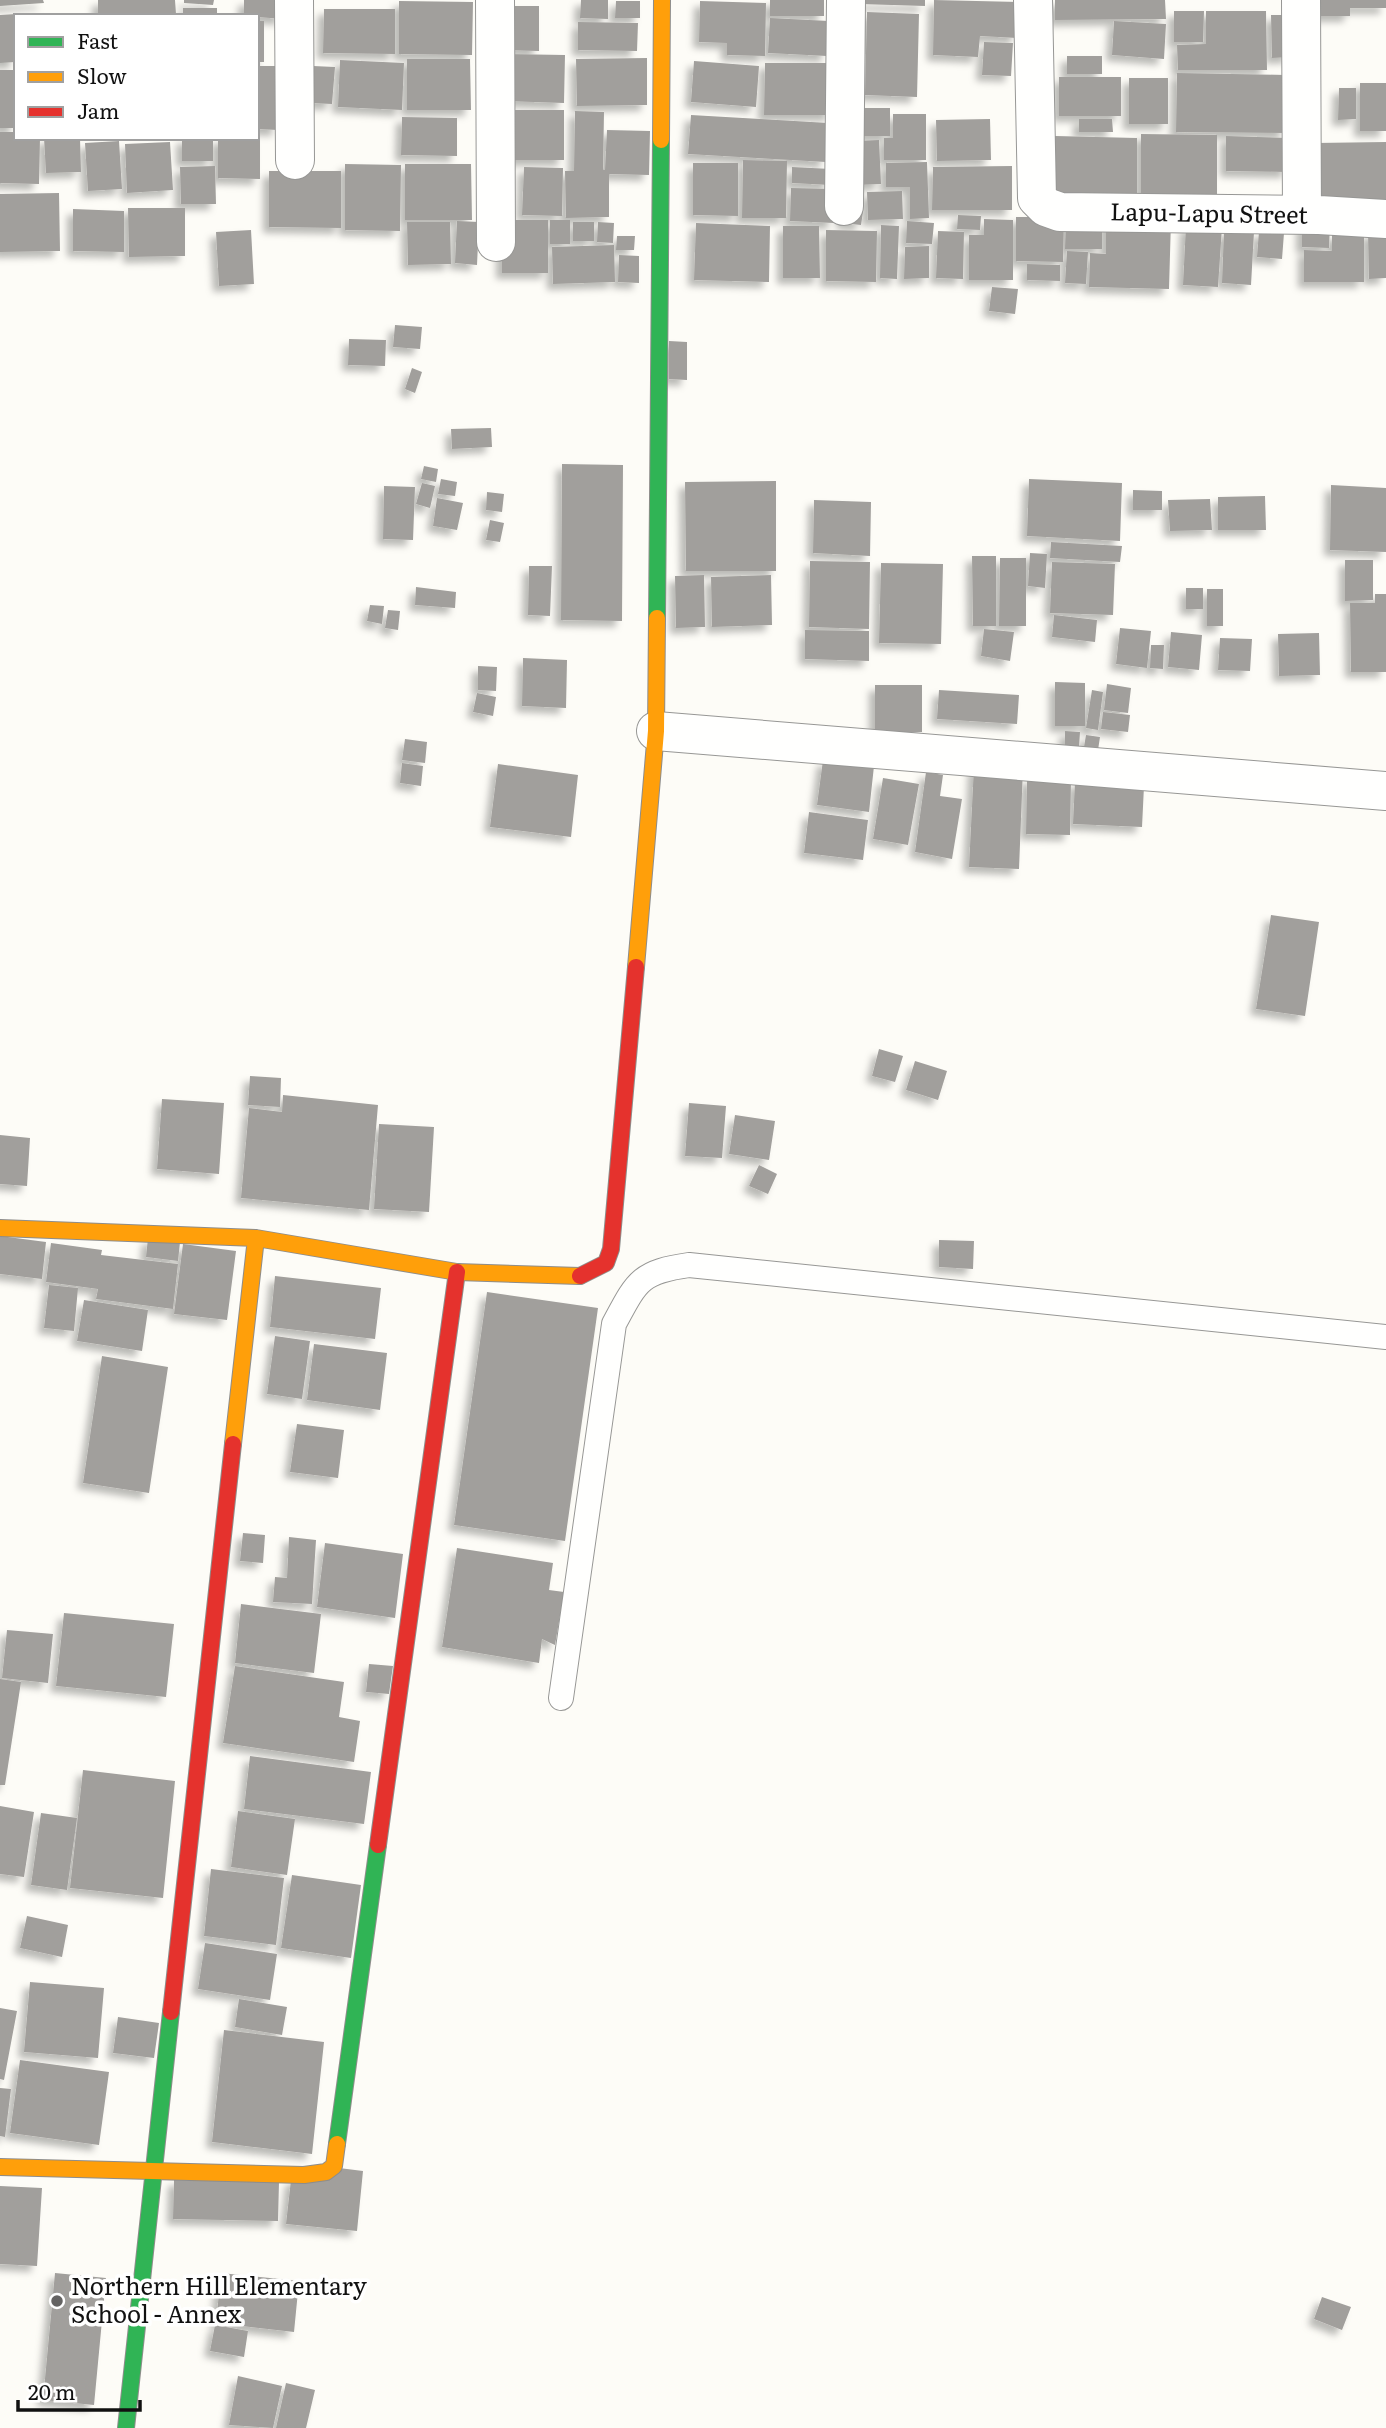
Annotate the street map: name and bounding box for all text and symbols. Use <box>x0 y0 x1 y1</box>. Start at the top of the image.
legend <box>14 14 259 140</box>
text: Fast <box>77 24 118 55</box>
text: Slow <box>77 59 127 90</box>
text: Jam <box>77 94 119 125</box>
street label: Lapu-Lapu Street <box>1110 192 1308 231</box>
place label: Northern Hill Elementary School - Annex <box>71 2267 367 2330</box>
marker: Northern Hill Elementary School - Annex <box>49 2293 65 2309</box>
scale bar <box>18 2368 140 2412</box>
text: 20 m <box>28 2375 75 2406</box>

